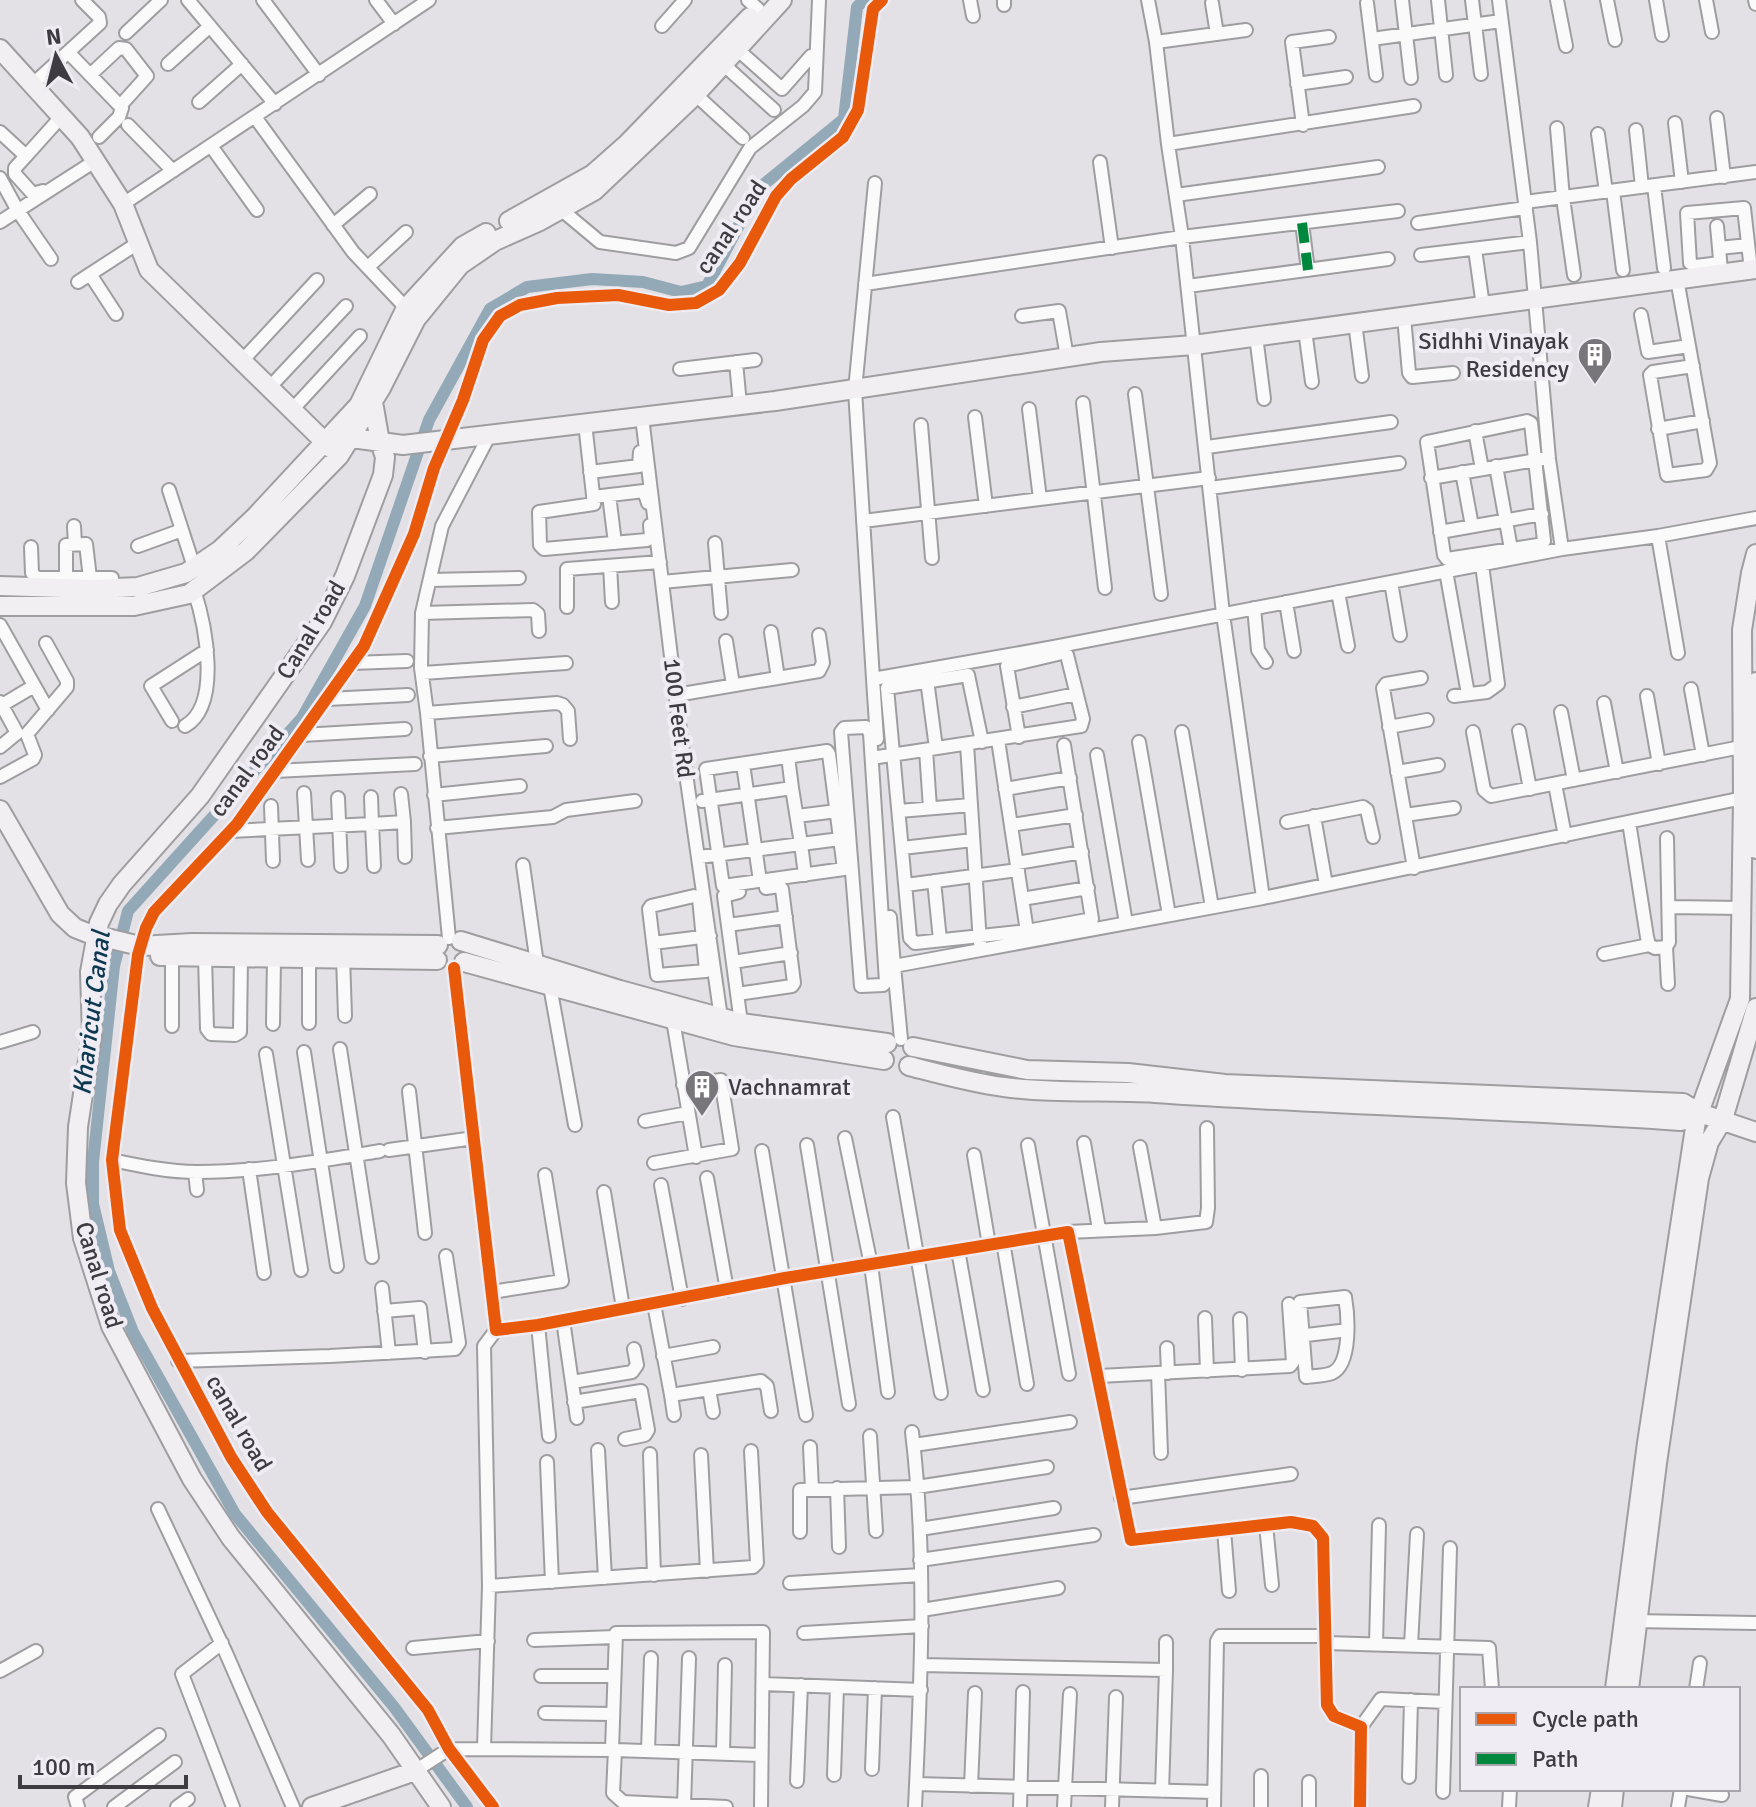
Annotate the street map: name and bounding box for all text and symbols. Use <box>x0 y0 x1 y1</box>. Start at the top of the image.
north arrow <box>16 16 96 96</box>
text: N <box>44 22 63 51</box>
street label: canal road <box>689 174 773 280</box>
place label: Sidhhi Vinayak Residency <box>1418 326 1569 384</box>
building icon: Sidhhi Vinayak Residency <box>1576 336 1614 386</box>
street label: Canal road <box>270 575 352 685</box>
street label: 100 Feet Rd <box>657 656 701 780</box>
street label: canal road <box>203 719 291 823</box>
water label: Kharicut Canal <box>66 927 118 1097</box>
building icon: Vachnamrat <box>683 1068 721 1118</box>
place label: Vachnamrat <box>728 1072 851 1102</box>
street label: Canal road <box>69 1218 129 1332</box>
street label: canal road <box>199 1369 279 1477</box>
legend <box>1460 1687 1740 1791</box>
text: Cycle path <box>1532 1704 1639 1734</box>
scale bar <box>20 1739 186 1789</box>
text: Path <box>1532 1744 1578 1774</box>
text: 100 m <box>32 1752 95 1782</box>

